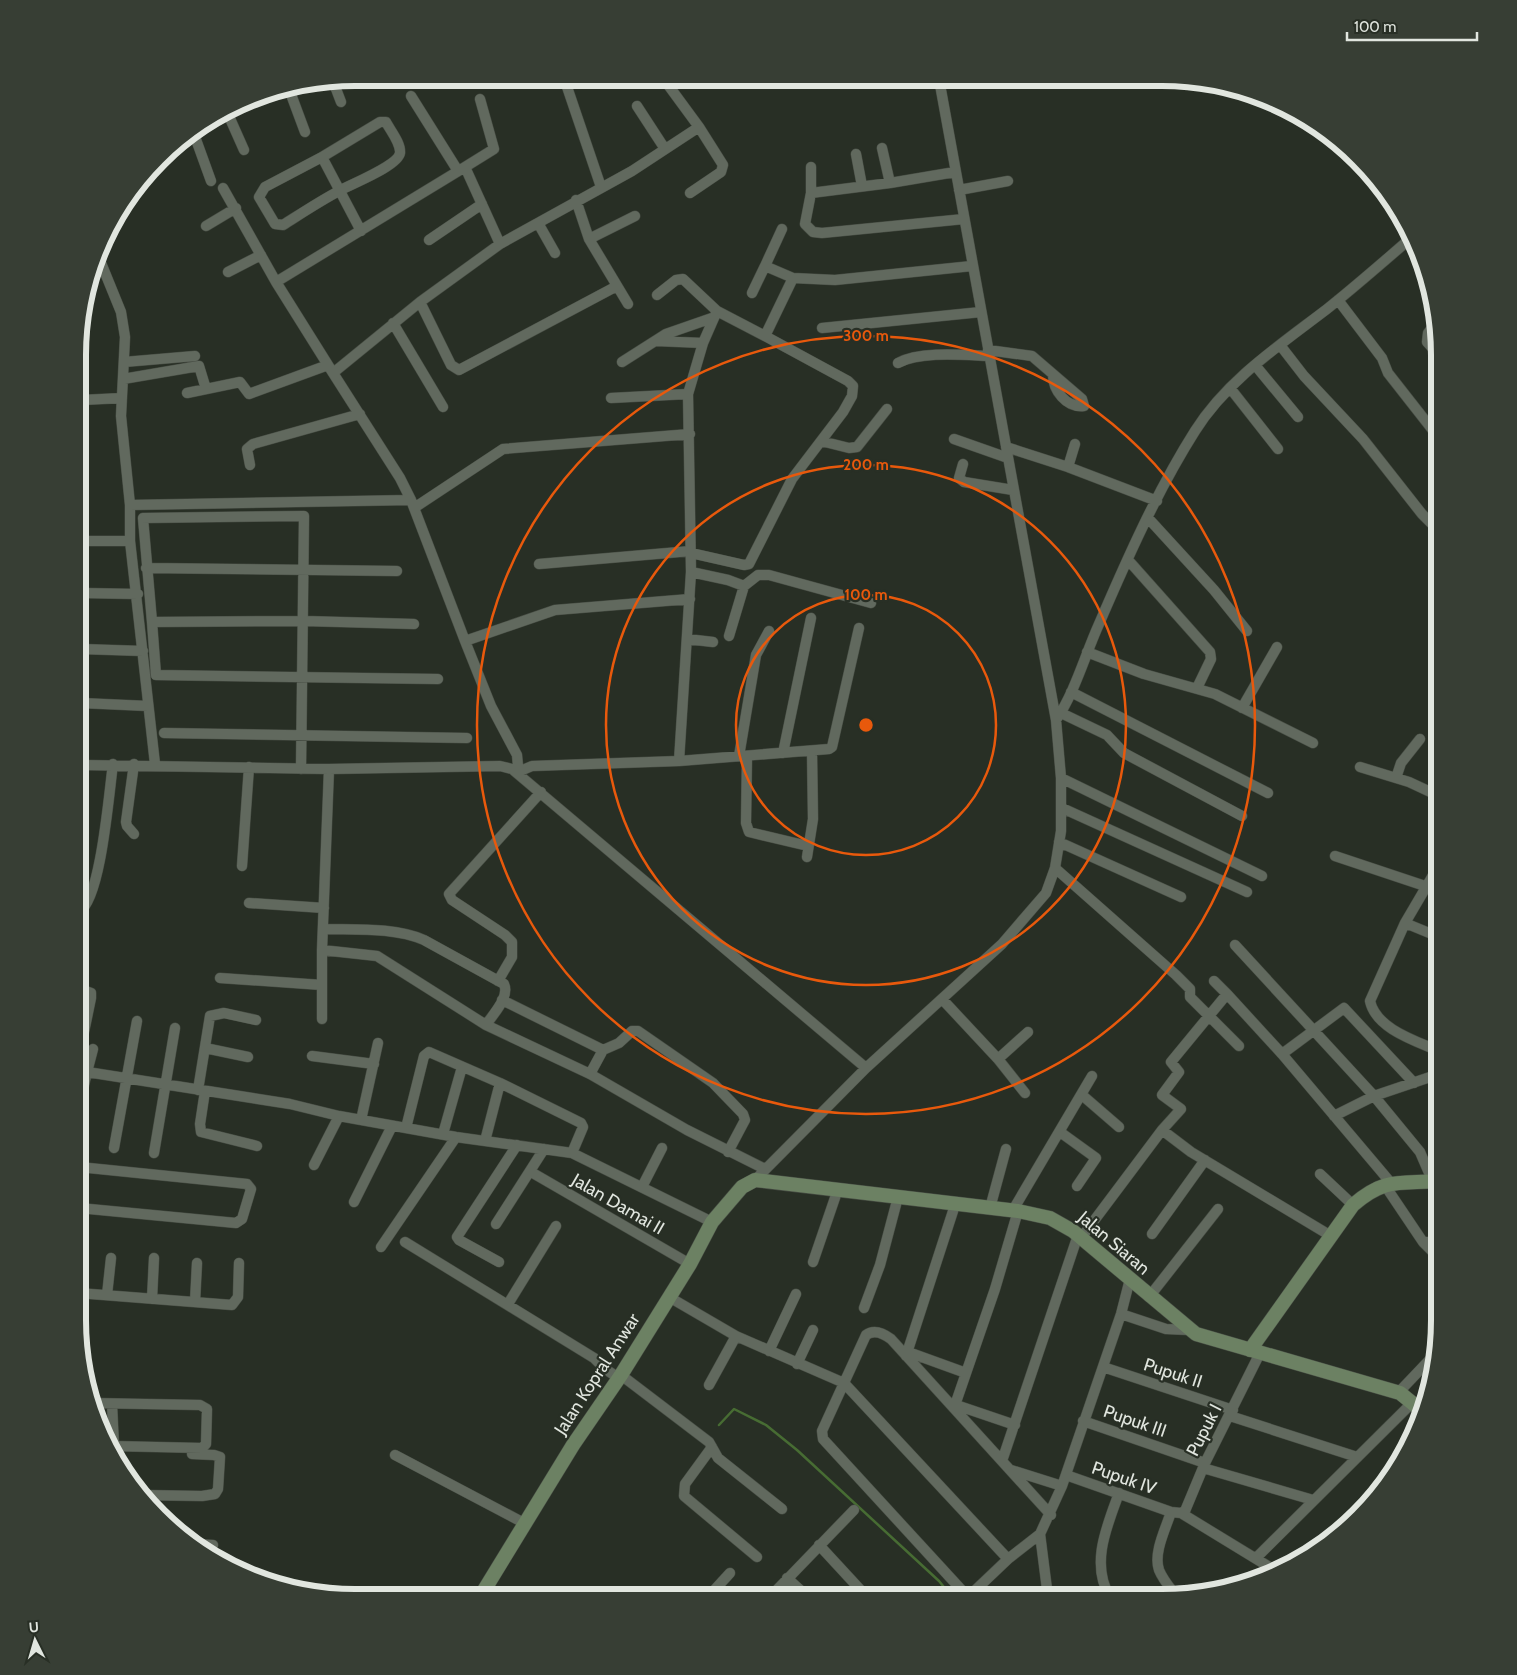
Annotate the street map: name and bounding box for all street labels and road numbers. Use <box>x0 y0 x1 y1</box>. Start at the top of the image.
street label: Jalan Damai II <box>567 1168 668 1239</box>
street label: Jalan Siaran <box>1073 1206 1154 1279</box>
street label: Jalan Kopral Anwar <box>549 1309 645 1440</box>
street label: Pupuk II <box>1141 1353 1205 1393</box>
street label: Pupuk III <box>1101 1400 1169 1442</box>
street label: Pupuk I <box>1182 1400 1226 1460</box>
street label: Pupuk IV <box>1089 1457 1159 1499</box>

